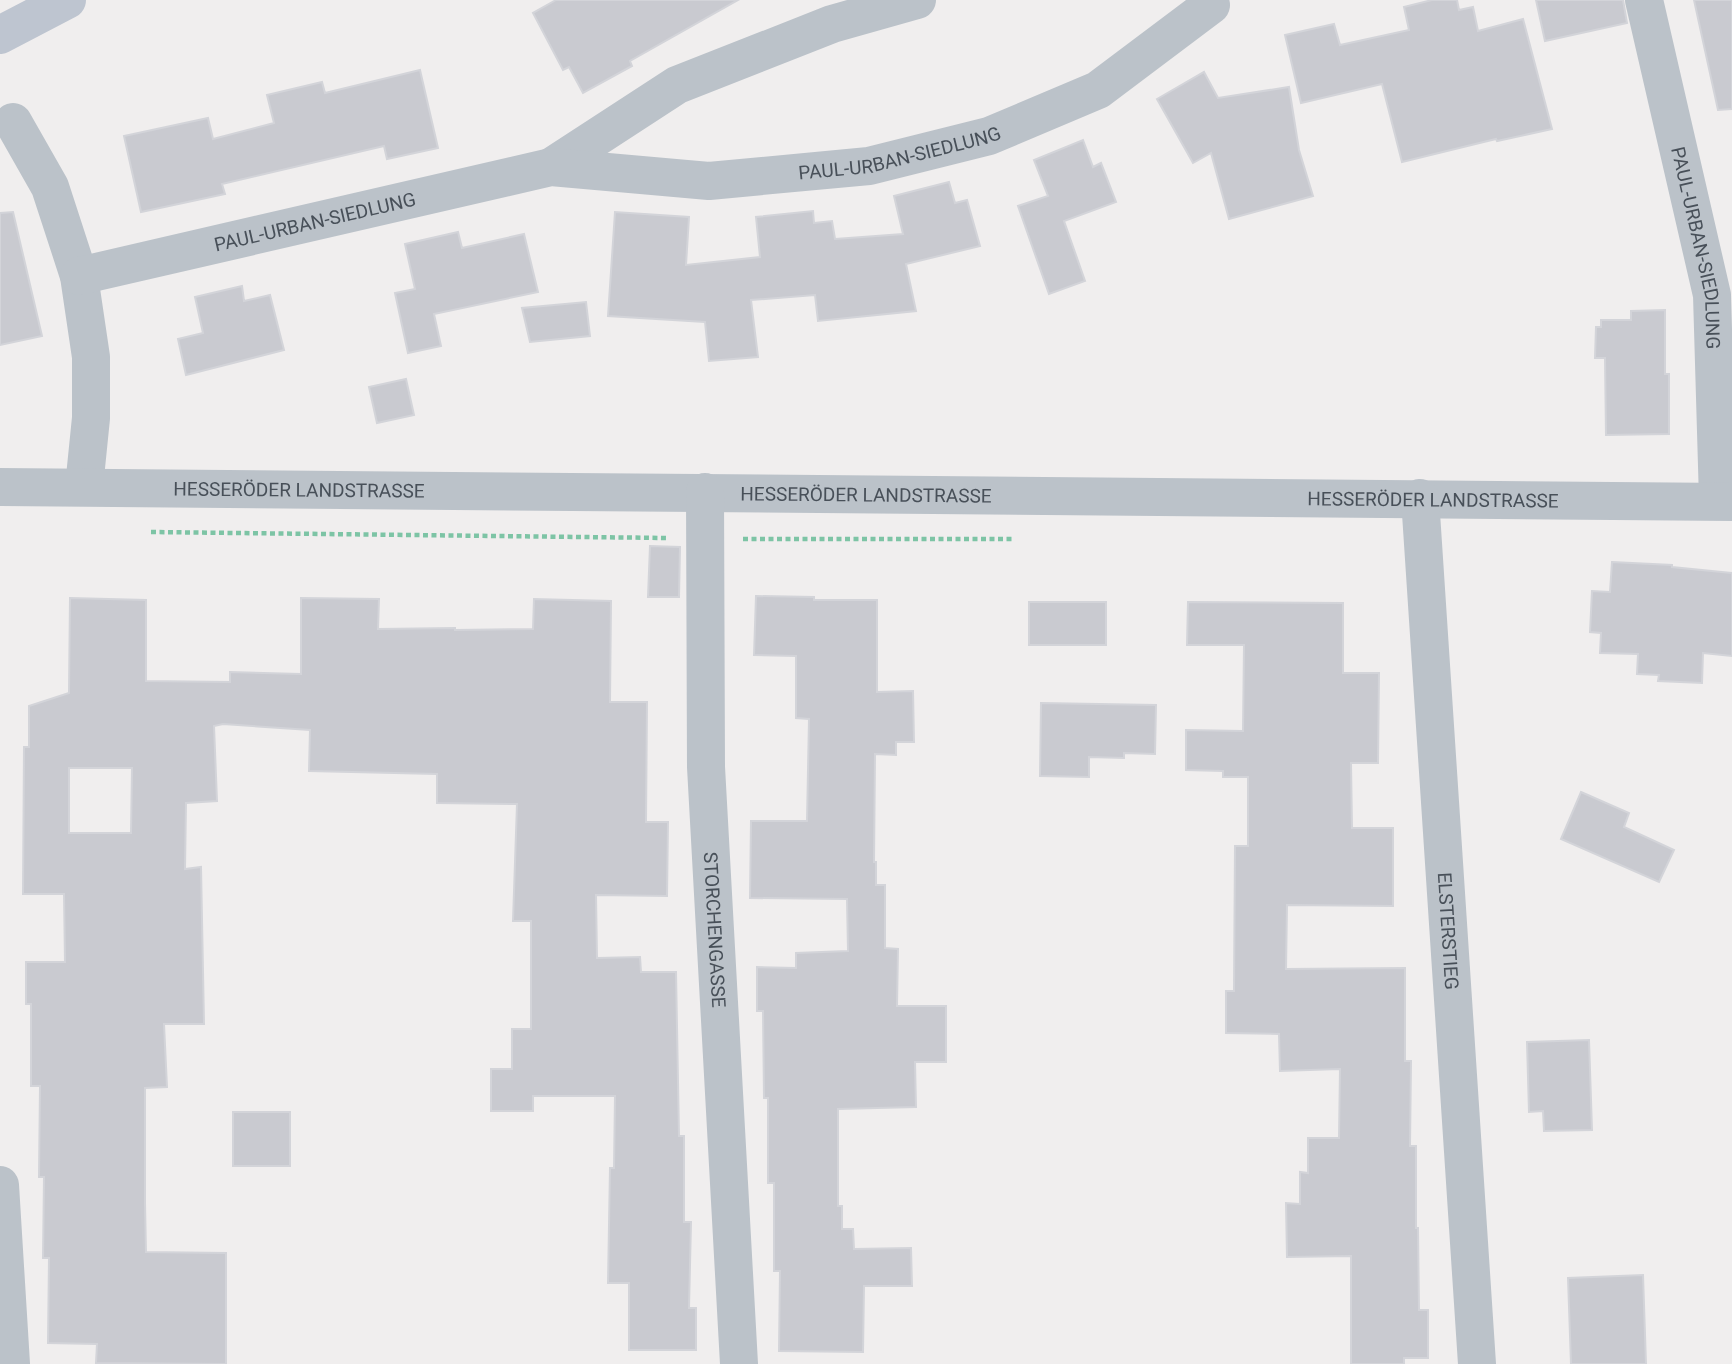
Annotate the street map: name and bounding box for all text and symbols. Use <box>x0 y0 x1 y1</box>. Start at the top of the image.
street label: PAUL-URBAN-SIEDLUNG <box>797 121 1004 184</box>
street label: PAUL-URBAN-SIEDLUNG <box>1667 144 1725 350</box>
street label: PAUL-URBAN-SIEDLUNG <box>212 187 418 256</box>
street label: HESSERÖDER LANDSTRASSE <box>173 477 425 502</box>
street label: HESSERÖDER LANDSTRASSE <box>740 482 992 507</box>
street label: HESSERÖDER LANDSTRASSE <box>1307 487 1559 512</box>
street label: STORCHENGASSE <box>699 851 731 1009</box>
street label: ELSTERSTIEG <box>1433 872 1464 991</box>

